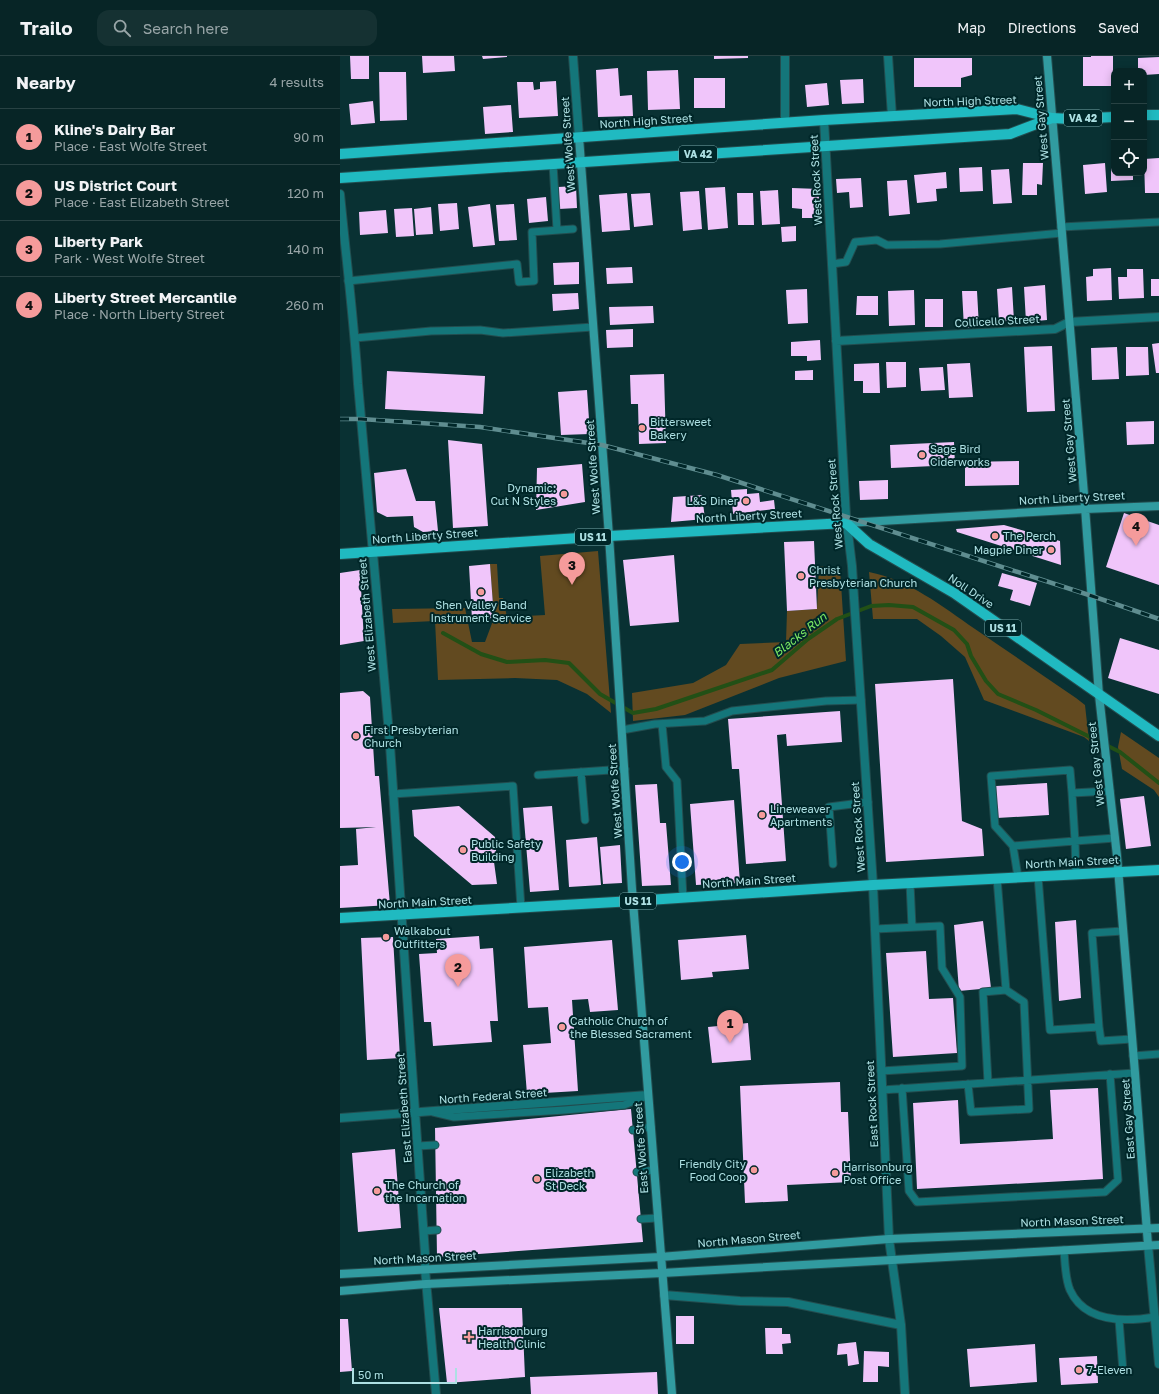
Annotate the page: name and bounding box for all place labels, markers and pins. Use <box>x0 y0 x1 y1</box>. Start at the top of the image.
place label: Bittersweet Bakery <box>650 415 711 441</box>
marker: Bittersweet Bakery <box>637 423 647 433</box>
place label: Sage Bird Ciderworks <box>930 442 990 468</box>
marker: Sage Bird Ciderworks <box>917 450 927 460</box>
place label: Dynamic: Cut N Styles <box>490 481 556 507</box>
marker: Dynamic: Cut N Styles <box>559 489 569 499</box>
place label: L&S Diner <box>686 494 739 507</box>
marker: L&S Diner <box>741 496 751 506</box>
pin: 4 <box>1123 513 1149 546</box>
place label: The Perch <box>1003 529 1056 542</box>
marker: The Perch <box>990 531 1000 541</box>
place label: Magpie Diner <box>974 543 1044 556</box>
marker: Magpie Diner <box>1046 545 1056 555</box>
pin: 3 <box>559 552 585 585</box>
place label: Christ Presbyterian Church <box>809 563 917 589</box>
marker: Christ Presbyterian Church <box>796 571 806 581</box>
marker: Shen Valley Band Instrument Service <box>476 587 486 597</box>
place label: Shen Valley Band Instrument Service <box>431 598 531 624</box>
place label: First Presbyterian Church <box>364 723 458 749</box>
marker: First Presbyterian Church <box>351 731 361 741</box>
place label: Lineweaver Apartments <box>770 802 832 828</box>
marker: Lineweaver Apartments <box>757 810 767 820</box>
place label: Public Safety Building <box>471 837 541 863</box>
marker: Public Safety Building <box>458 845 468 855</box>
place label: Walkabout Outfitters <box>394 924 451 950</box>
marker: Walkabout Outfitters <box>381 932 391 942</box>
pin: 2 <box>445 954 471 987</box>
pin: 1 <box>717 1010 743 1043</box>
place label: Catholic Church of the Blessed Sacrament <box>570 1014 692 1040</box>
marker: Catholic Church of the Blessed Sacrament <box>557 1022 567 1032</box>
place label: Friendly City Food Coop <box>679 1157 746 1183</box>
place label: Harrisonburg Post Office <box>843 1160 913 1186</box>
marker: Friendly City Food Coop <box>749 1165 759 1175</box>
place label: Elizabeth St Deck <box>545 1166 594 1192</box>
marker: Harrisonburg Post Office <box>830 1168 840 1178</box>
marker: Elizabeth St Deck <box>532 1174 542 1184</box>
place label: The Church of the Incarnation <box>385 1178 466 1204</box>
marker: The Church of the Incarnation <box>372 1186 382 1196</box>
place label: Harrisonburg Health Clinic <box>478 1324 548 1350</box>
marker: Harrisonburg Health Clinic <box>463 1331 475 1343</box>
place label: 7-Eleven <box>1087 1363 1132 1376</box>
marker: 7-Eleven <box>1074 1365 1084 1375</box>

